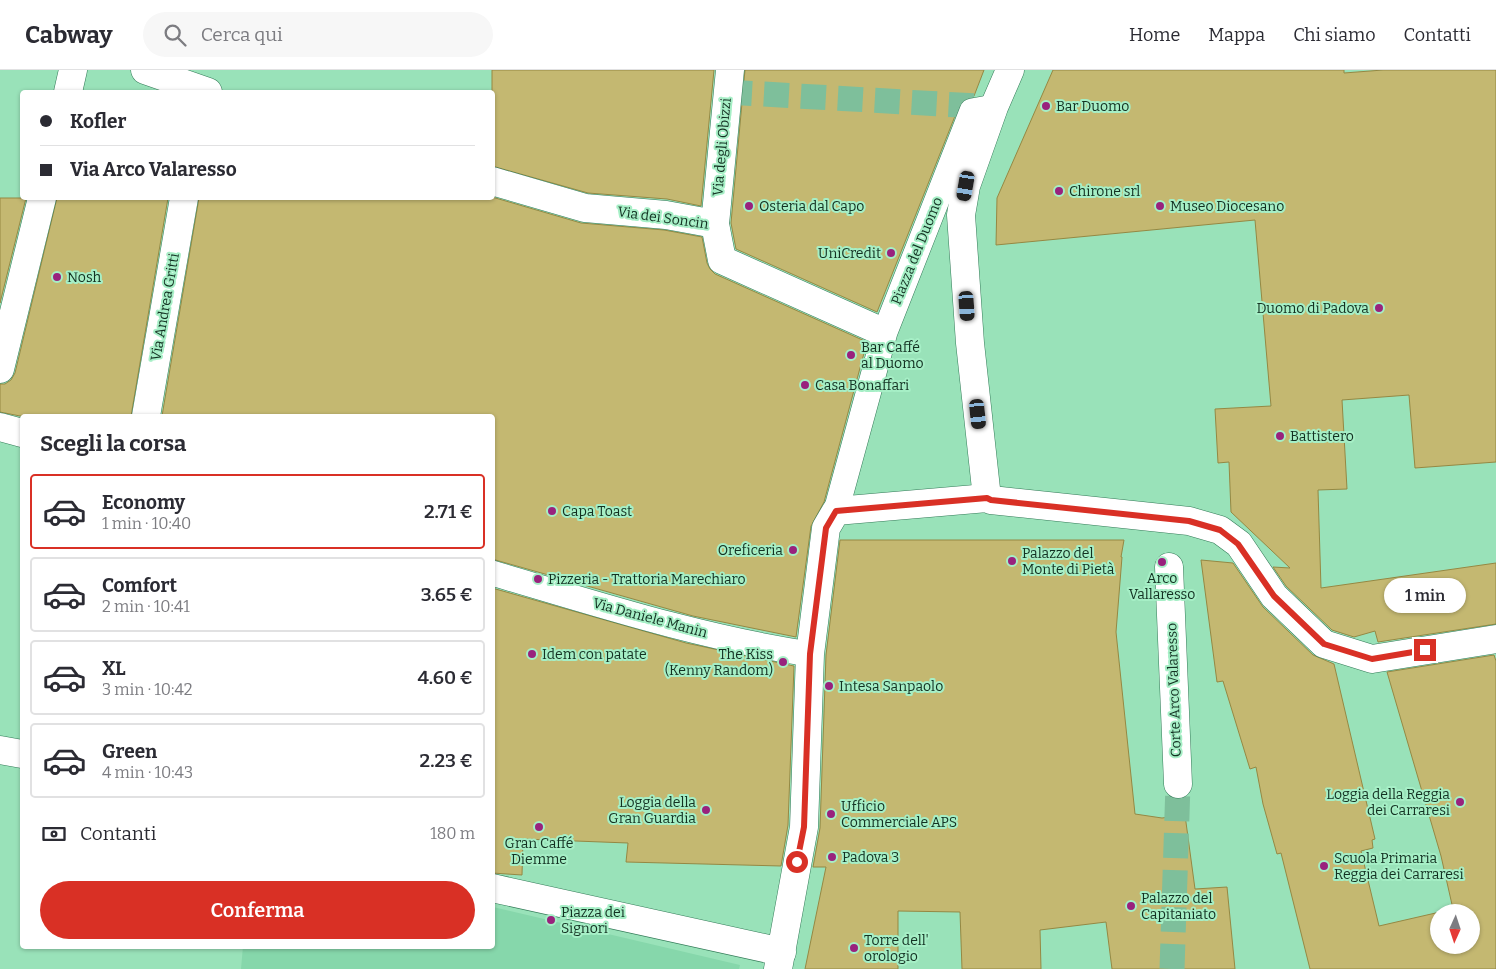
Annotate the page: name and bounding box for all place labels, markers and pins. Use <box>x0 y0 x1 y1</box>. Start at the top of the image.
place label: Bar Duomo <box>1056 98 1129 115</box>
marker: Bar Duomo <box>1040 100 1052 112</box>
place label: Chirone srl <box>1069 183 1140 200</box>
marker: Chirone srl <box>1053 185 1065 197</box>
place label: Osteria dal Capo <box>759 198 864 215</box>
place label: Museo Diocesano <box>1170 198 1284 215</box>
marker: Osteria dal Capo <box>743 200 755 212</box>
marker: Museo Diocesano <box>1154 200 1166 212</box>
place label: UniCredit <box>818 245 881 262</box>
marker: UniCredit <box>885 247 897 259</box>
place label: Nosh <box>67 269 102 286</box>
marker: Nosh <box>51 271 63 283</box>
place label: Duomo di Padova <box>1256 300 1369 317</box>
marker: Duomo di Padova <box>1373 302 1385 314</box>
place label: Bar Caffé al Duomo <box>861 339 924 372</box>
marker: Bar Caffé al Duomo <box>845 349 857 361</box>
place label: Casa Bonaffari <box>815 377 909 394</box>
marker: Casa Bonaffari <box>799 379 811 391</box>
place label: Battistero <box>1290 428 1354 445</box>
marker: Battistero <box>1274 430 1286 442</box>
place label: Capa Toast <box>562 503 632 520</box>
marker: Capa Toast <box>546 505 558 517</box>
place label: Oreficeria <box>718 542 783 559</box>
marker: Oreficeria <box>787 544 799 556</box>
place label: Palazzo del Monte di Pietà <box>1022 545 1115 578</box>
marker: Palazzo del Monte di Pietà <box>1006 555 1018 567</box>
marker: Arco Vallaresso <box>1156 556 1168 568</box>
place label: Arco Vallaresso <box>1129 570 1195 603</box>
place label: Pizzeria - Trattoria Marechiaro <box>548 571 745 588</box>
marker: Pizzeria - Trattoria Marechiaro <box>532 573 544 585</box>
place label: Idem con patate <box>542 646 647 663</box>
place label: The Kiss (Kenny Random) <box>665 646 773 679</box>
marker: Idem con patate <box>526 648 538 660</box>
marker: The Kiss (Kenny Random) <box>777 656 789 668</box>
place label: Intesa Sanpaolo <box>839 678 943 695</box>
marker: Intesa Sanpaolo <box>823 680 835 692</box>
place label: Loggia della Reggia dei Carraresi <box>1326 786 1450 819</box>
place label: Loggia della Gran Guardia <box>608 794 696 827</box>
marker: Loggia della Reggia dei Carraresi <box>1454 796 1466 808</box>
place label: Ufficio Commerciale APS <box>841 798 957 831</box>
marker: Loggia della Gran Guardia <box>700 804 712 816</box>
marker: Ufficio Commerciale APS <box>825 808 837 820</box>
marker: Gran Caffé Diemme <box>533 821 545 833</box>
place label: Gran Caffé Diemme <box>505 835 573 868</box>
place label: Padova 3 <box>842 849 899 866</box>
place label: Scuola Primaria Reggia dei Carraresi <box>1334 850 1464 883</box>
marker: Padova 3 <box>826 851 838 863</box>
marker: Scuola Primaria Reggia dei Carraresi <box>1318 860 1330 872</box>
place label: Palazzo del Capitaniato <box>1141 890 1216 923</box>
marker: Palazzo del Capitaniato <box>1125 900 1137 912</box>
place label: Piazza dei Signori <box>561 904 625 937</box>
marker: Piazza dei Signori <box>545 914 557 926</box>
place label: Torre dell' orologio <box>864 932 929 965</box>
marker: Torre dell' orologio <box>848 942 860 954</box>

